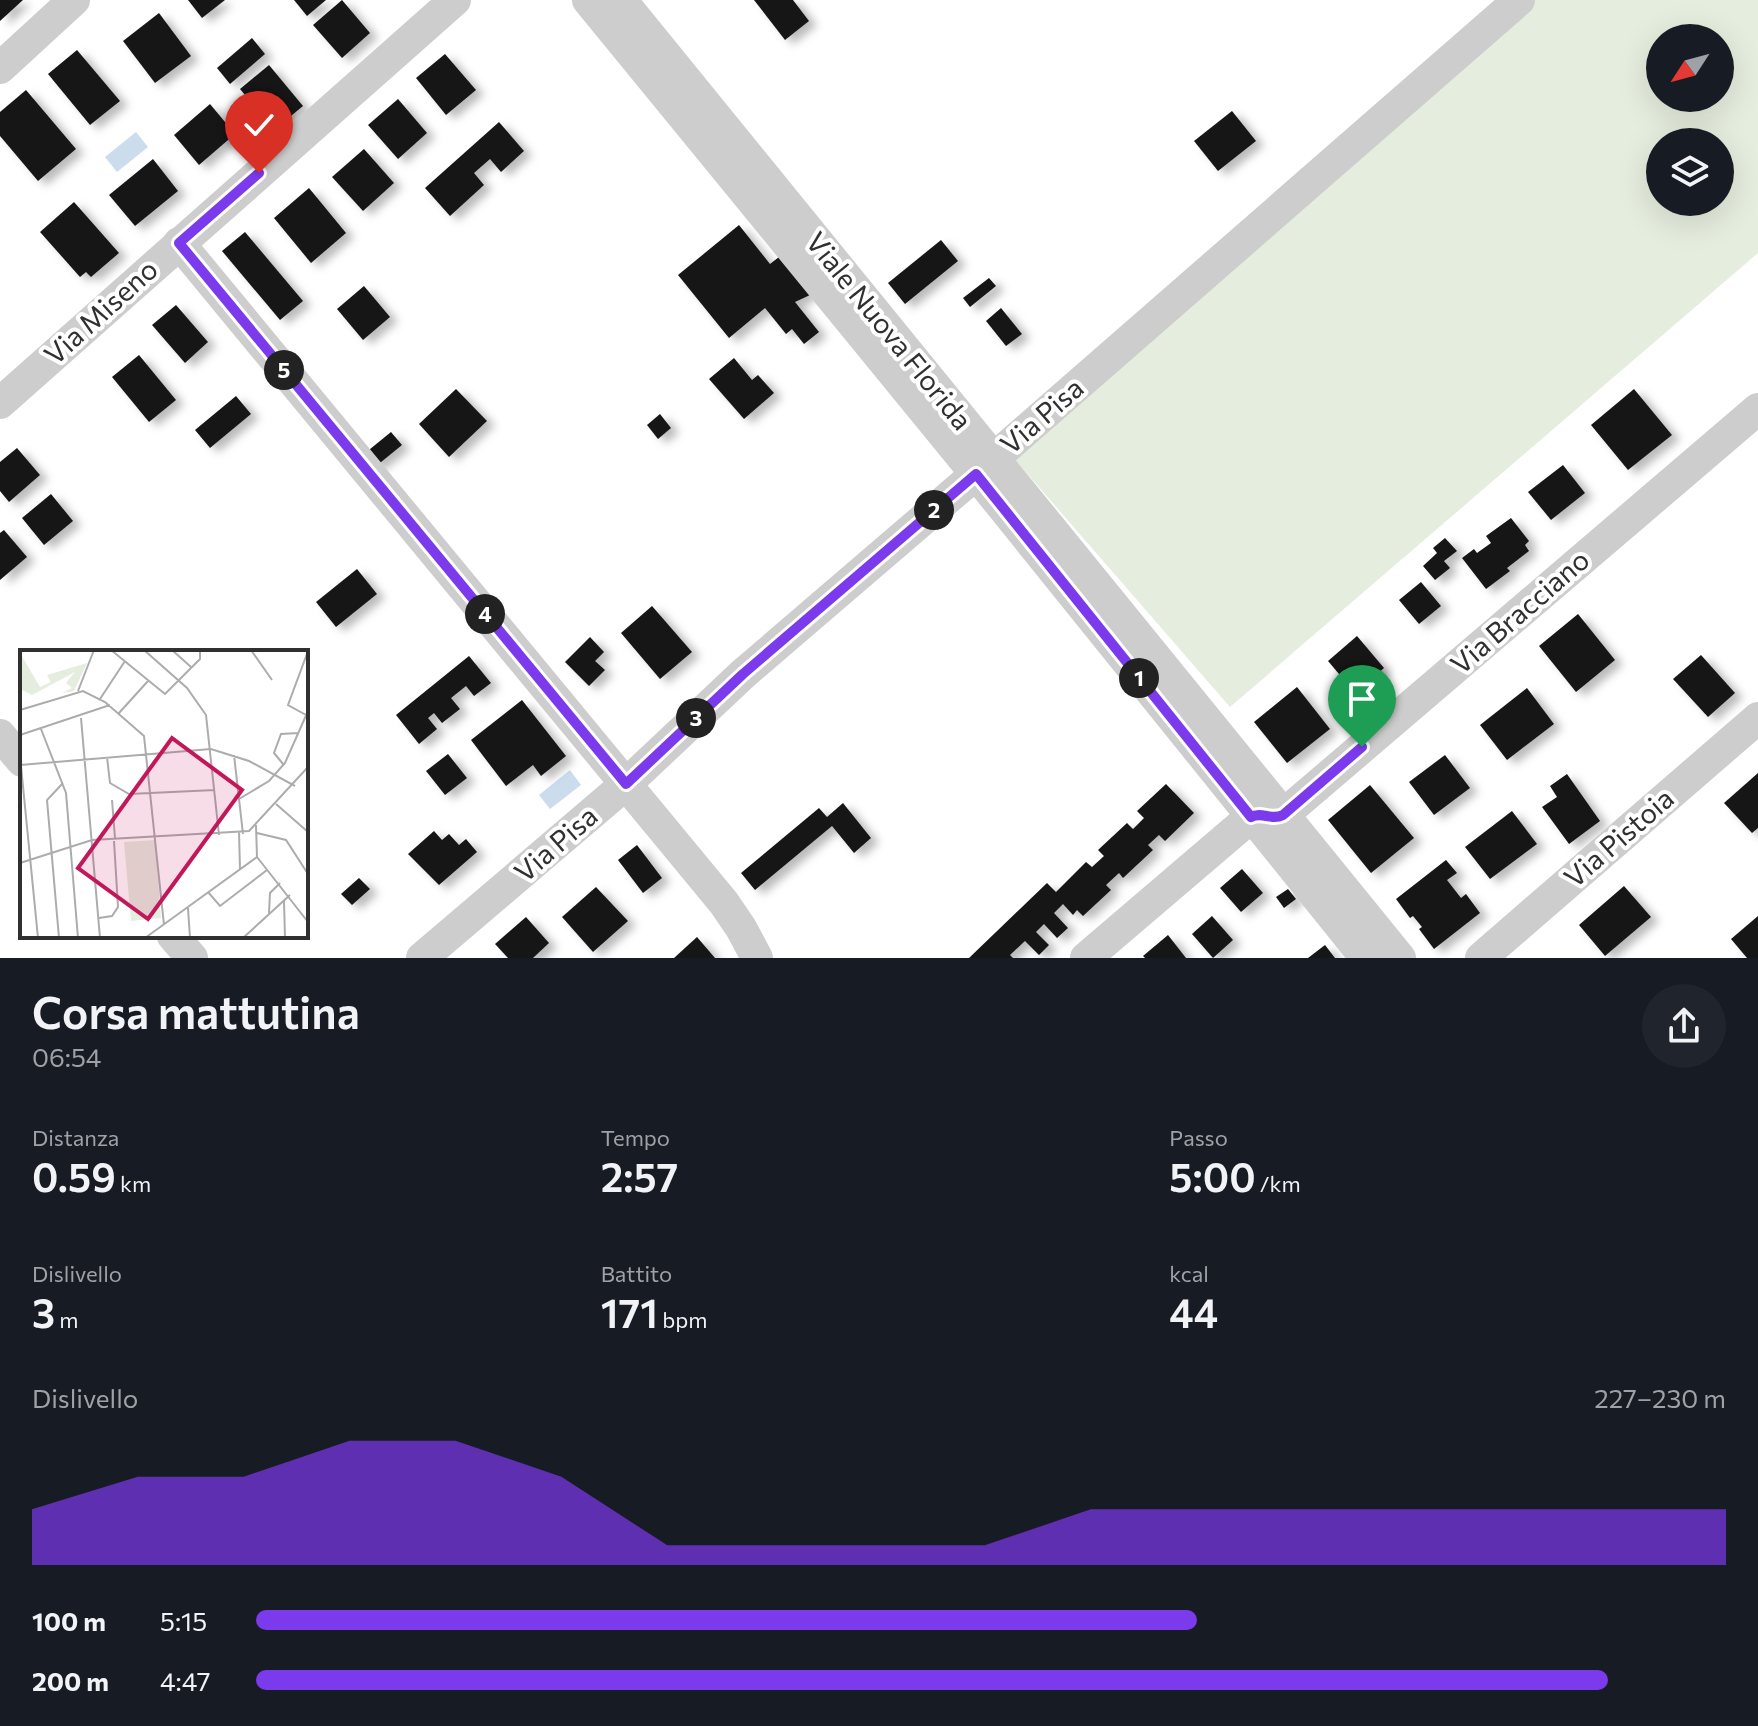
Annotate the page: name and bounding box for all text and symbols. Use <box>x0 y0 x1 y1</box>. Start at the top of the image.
north arrow <box>1646 24 1734 112</box>
map controls <box>1646 24 1734 216</box>
pin <box>225 91 293 173</box>
icon: check <box>237 103 281 147</box>
button: layers <box>1646 128 1734 216</box>
street label: Viale Nuova Florida <box>800 225 980 436</box>
street label: Via Miseno <box>37 252 164 371</box>
pin: 5 <box>264 350 304 390</box>
text: 5 <box>278 356 290 383</box>
street label: Via Pisa <box>993 370 1090 460</box>
pin: 2 <box>914 490 954 530</box>
text: 2 <box>928 496 940 523</box>
street label: Via Bracciano <box>1443 542 1596 681</box>
pin: 4 <box>465 594 505 634</box>
text: 4 <box>478 600 492 627</box>
inset map <box>20 650 308 938</box>
pin: 1 <box>1119 658 1159 698</box>
text: 1 <box>1134 664 1144 691</box>
pin <box>1328 665 1396 747</box>
icon: arrive <box>1340 677 1384 721</box>
pin: 3 <box>676 698 716 738</box>
text: 3 <box>690 704 702 731</box>
street label: Via Pistoia <box>1557 781 1680 894</box>
street label: Via Pisa <box>507 798 604 888</box>
text: Corsa mattutina <box>32 984 360 1038</box>
button: share <box>1642 984 1726 1068</box>
text: 06:54 <box>32 1041 101 1072</box>
text: Distanza <box>32 1124 119 1151</box>
text: Tempo <box>601 1124 670 1151</box>
text: Passo <box>1169 1124 1228 1151</box>
text: 0.59 <box>32 1151 116 1200</box>
text: 2:57 <box>601 1151 678 1200</box>
text: 5:00 <box>1169 1151 1256 1200</box>
text: km <box>116 1170 151 1197</box>
text: /km <box>1256 1170 1301 1197</box>
text: Dislivello <box>32 1260 122 1287</box>
text: Battito <box>601 1260 672 1287</box>
text: kcal <box>1169 1260 1209 1287</box>
text: 3 <box>32 1287 55 1336</box>
text: 171 <box>601 1287 658 1336</box>
text: 44 <box>1169 1287 1218 1336</box>
text: m <box>55 1306 79 1333</box>
text: bpm <box>658 1306 707 1333</box>
text: Dislivello <box>32 1382 138 1413</box>
text: 227–230 m <box>1594 1382 1726 1413</box>
text: 100 m <box>32 1605 106 1636</box>
text: 5:15 <box>160 1605 207 1636</box>
text: 200 m <box>32 1665 109 1696</box>
text: 4:47 <box>160 1665 211 1696</box>

